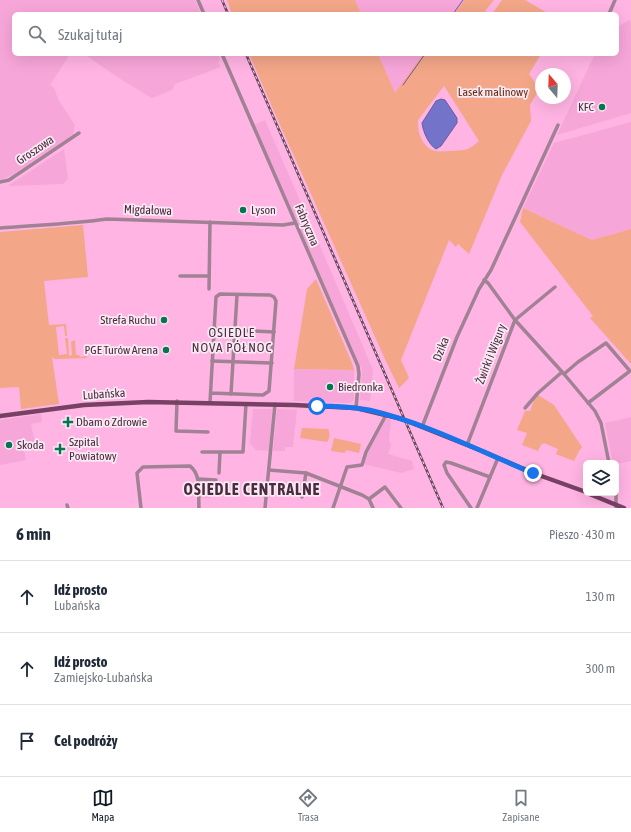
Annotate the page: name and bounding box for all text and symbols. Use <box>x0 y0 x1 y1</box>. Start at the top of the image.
search box <box>12 12 619 56</box>
icon: search <box>26 23 48 45</box>
text: Szukaj tutaj <box>58 26 122 43</box>
north arrow <box>535 68 571 104</box>
park label: Lasek malinowy <box>458 85 528 99</box>
place label: KFC <box>578 100 595 114</box>
marker: KFC <box>597 102 607 112</box>
street label: Groszowa <box>14 132 56 168</box>
street label: Migdałowa <box>124 202 172 218</box>
street label: Fabryczna <box>292 202 322 248</box>
place label: Lyson <box>251 203 276 217</box>
marker: Lyson <box>238 205 248 215</box>
place label: Strefa Ruchu <box>100 313 156 327</box>
marker: Strefa Ruchu <box>159 315 169 325</box>
street label: Żwirki i Wigury <box>473 322 509 386</box>
district label: OSIEDLE NOVA PÓŁNOC <box>192 325 272 355</box>
street label: Dzika <box>430 335 452 363</box>
place label: PGE Turów Arena <box>84 343 158 357</box>
marker: PGE Turów Arena <box>161 345 171 355</box>
place label: Biedronka <box>338 380 383 394</box>
marker: Biedronka <box>325 382 335 392</box>
street label: Lubańska <box>82 386 126 402</box>
route start <box>308 397 326 415</box>
place label: Dbam o Zdrowie <box>76 415 147 429</box>
marker: Dbam o Zdrowie <box>63 417 73 427</box>
place label: Szpital Powiatowy <box>69 435 117 463</box>
place label: Skoda <box>17 438 44 452</box>
marker: Skoda <box>4 440 14 450</box>
marker: Szpital Powiatowy <box>54 443 66 455</box>
map controls <box>583 460 619 496</box>
button: layers <box>583 460 619 496</box>
route end <box>524 464 542 482</box>
district label: OSIEDLE CENTRALNE <box>184 480 320 498</box>
text: 6 min <box>16 524 51 544</box>
text: Pieszo · 430 m <box>549 527 615 542</box>
text: Idź prosto <box>54 581 108 598</box>
icon: ahead <box>16 586 38 608</box>
text: 130 m <box>586 589 615 604</box>
text: Lubańska <box>54 598 100 613</box>
text: Idź prosto <box>54 653 108 670</box>
icon: ahead <box>16 658 38 680</box>
text: 300 m <box>586 661 615 676</box>
text: Zamiejsko-Lubańska <box>54 670 153 685</box>
icon: arrive <box>16 730 38 752</box>
text: Cel podróży <box>54 732 118 749</box>
tab: Mapa <box>92 787 114 823</box>
tab: Trasa <box>297 787 319 823</box>
tab: Zapisane <box>502 787 539 823</box>

